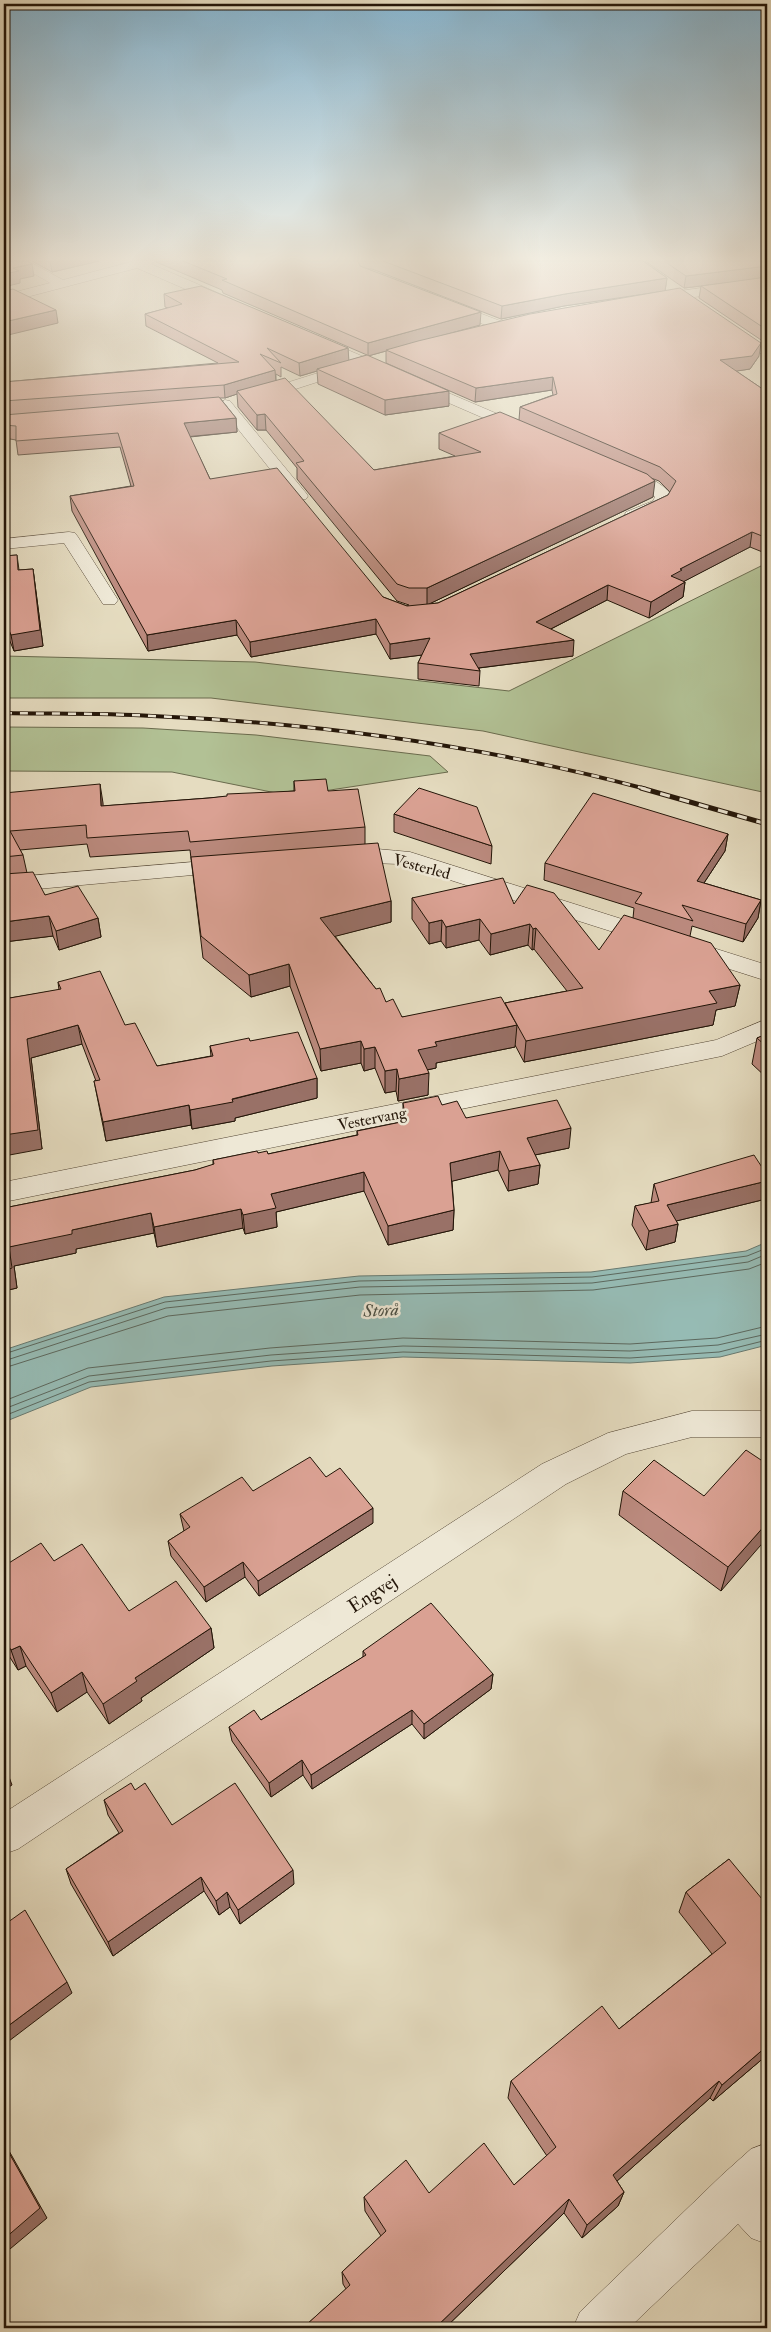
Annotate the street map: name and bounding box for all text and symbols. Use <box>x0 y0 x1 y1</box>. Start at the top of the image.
street label: Vesterled <box>391 850 453 884</box>
street label: Vestervang <box>336 1102 409 1135</box>
water label: Storå <box>362 1298 399 1323</box>
street label: Engvej <box>344 1569 402 1618</box>

